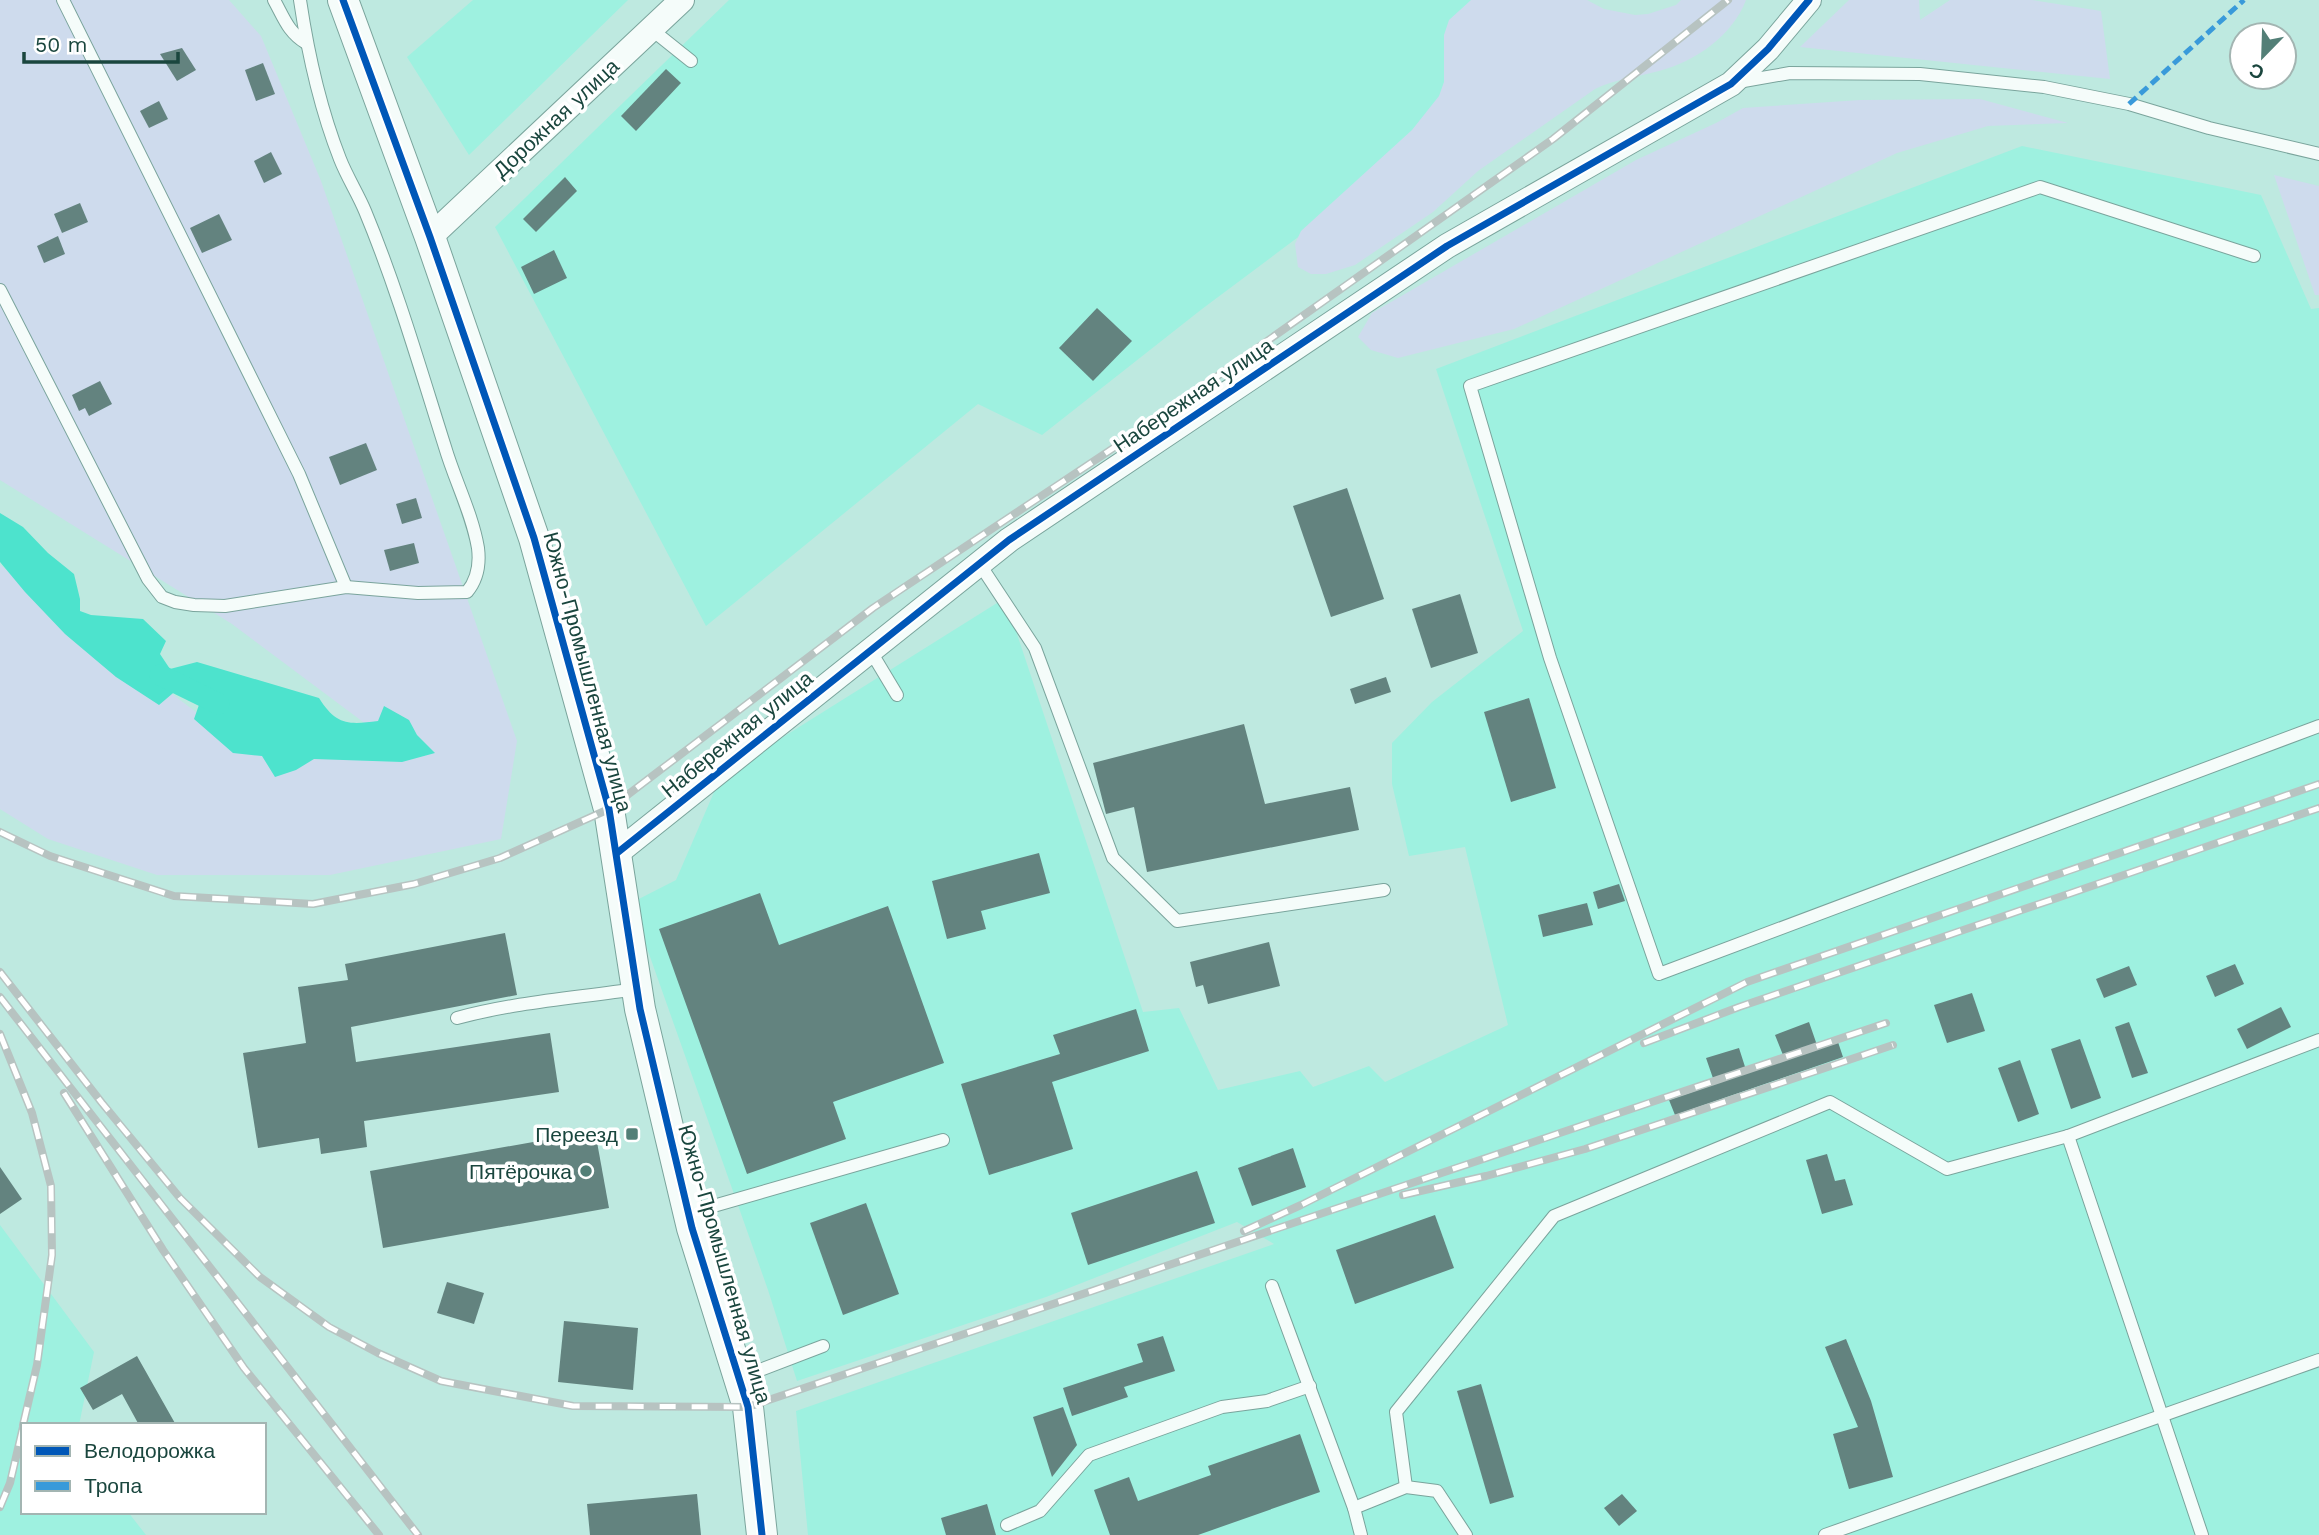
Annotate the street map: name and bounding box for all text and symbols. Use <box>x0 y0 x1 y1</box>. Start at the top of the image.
scale bar <box>24 21 178 65</box>
north arrow <box>2228 21 2298 91</box>
text: 50 m <box>35 32 87 57</box>
street label: Дорожная улица <box>488 53 624 183</box>
text: С <box>2245 58 2267 84</box>
street label: Набережная улица <box>1108 332 1278 458</box>
street label: Южно-Промышленная улица <box>539 529 638 815</box>
street label: Набережная улица <box>656 665 818 803</box>
place label: Переезд <box>535 1122 618 1147</box>
street label: Южно-Промышленная улица <box>673 1122 777 1407</box>
marker: Переезд <box>624 1126 640 1142</box>
place label: Пятёрочка <box>469 1159 572 1184</box>
marker: Пятёрочка <box>578 1163 594 1179</box>
legend <box>21 1423 266 1514</box>
text: Велодорожка <box>84 1438 215 1463</box>
text: Тропа <box>84 1473 142 1498</box>

